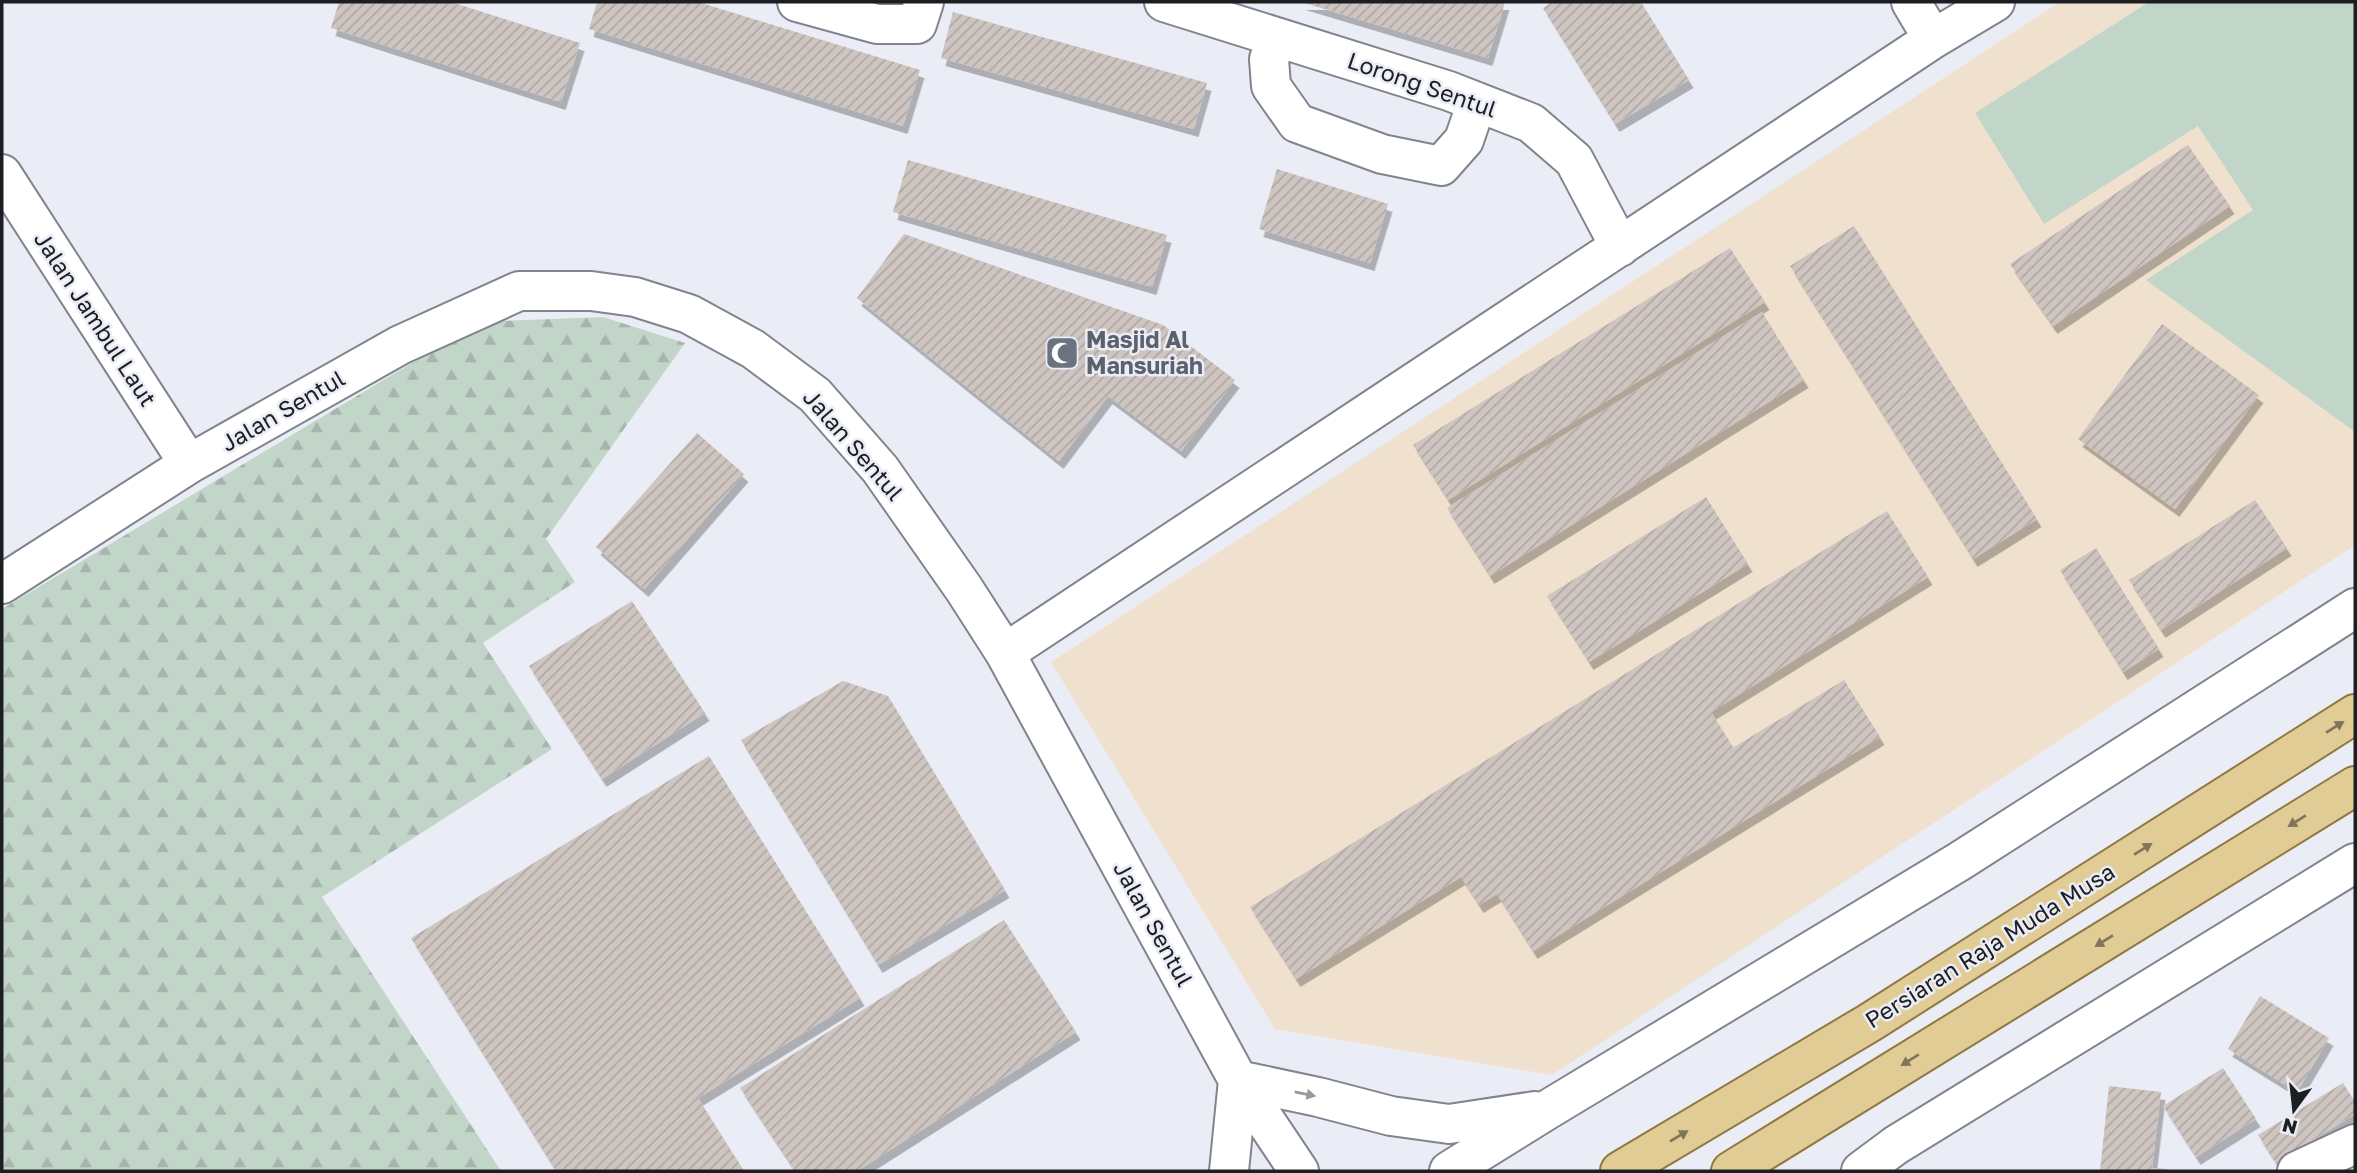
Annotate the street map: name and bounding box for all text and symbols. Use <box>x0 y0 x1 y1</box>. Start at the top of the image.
street label: Lorong Sentul <box>1344 45 1501 123</box>
street label: Jalan Jambul Laut <box>29 226 163 411</box>
place label: Masjid Al Mansuriah <box>1086 325 1203 379</box>
mosque icon: Masjid Al Mansuriah <box>1043 334 1081 372</box>
street label: Jalan Sentul <box>216 363 349 457</box>
street label: Jalan Sentul <box>798 383 910 506</box>
one-way arrow <box>2325 720 2344 733</box>
one-way arrow <box>2288 815 2307 828</box>
one-way arrow <box>2133 842 2153 855</box>
street label: Jalan Sentul <box>1108 856 1200 991</box>
street label: Persiaran Raja Muda Musa <box>1860 857 2119 1034</box>
one-way arrow <box>2094 935 2113 947</box>
one-way arrow <box>1900 1054 1920 1067</box>
north arrow <box>2259 1075 2329 1145</box>
one-way arrow <box>1294 1088 1316 1099</box>
text: N <box>2280 1114 2299 1140</box>
one-way arrow <box>1669 1130 1688 1143</box>

